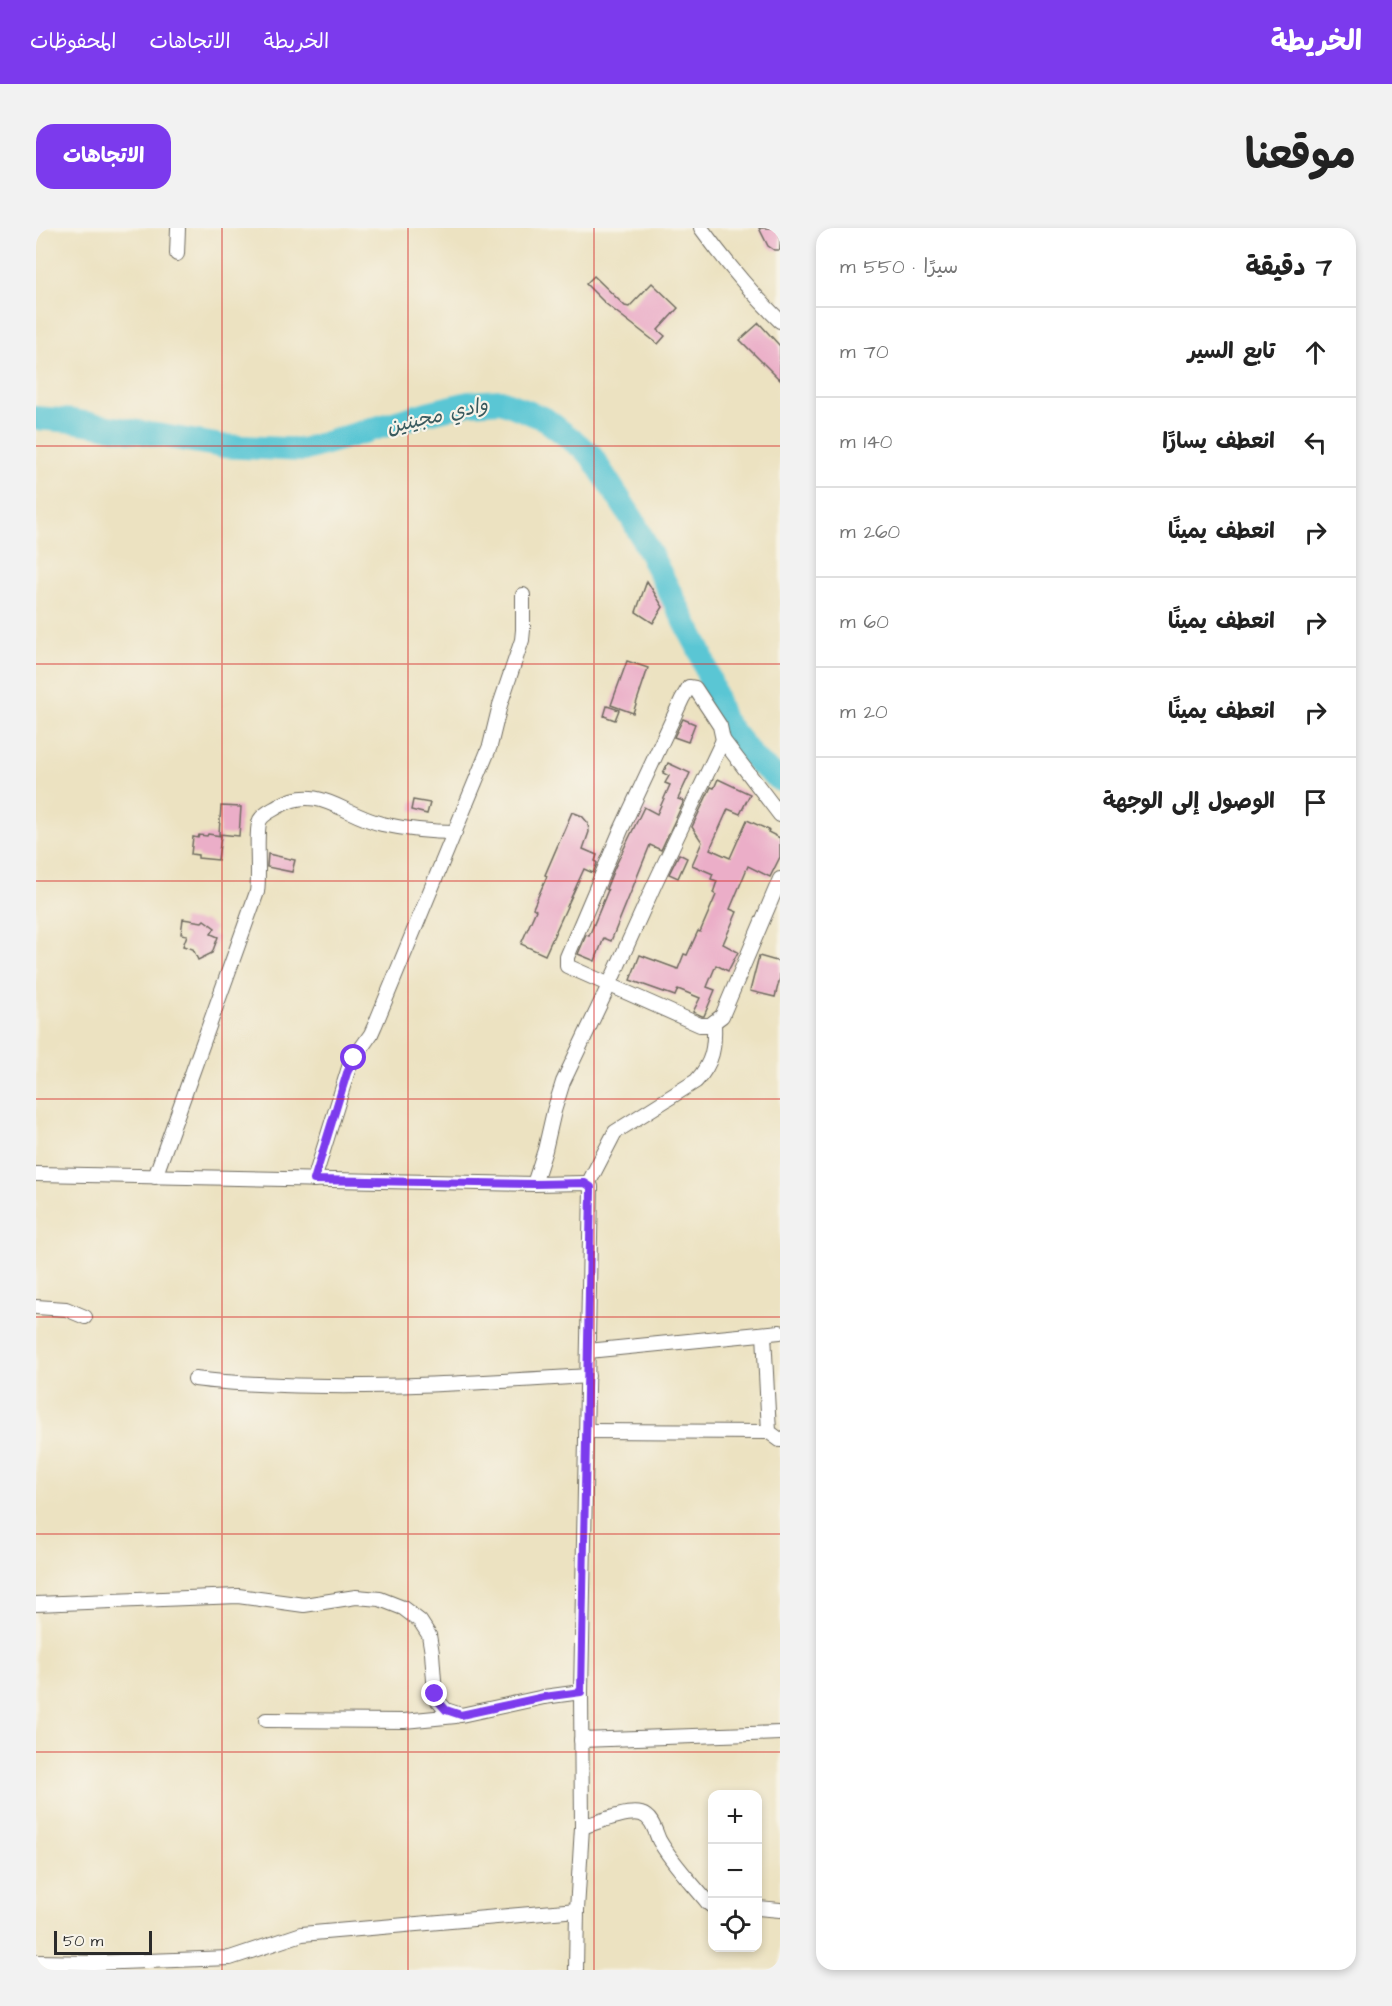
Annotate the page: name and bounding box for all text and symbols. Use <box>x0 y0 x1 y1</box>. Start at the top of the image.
text: الخريطة <box>1271 22 1362 61</box>
text: المحفوظات <box>30 27 116 56</box>
text: الاتجاهات <box>149 27 231 56</box>
text: الخريطة <box>264 27 329 56</box>
button: الاتجاهات <box>36 124 171 189</box>
text: موقعنا <box>1245 127 1356 185</box>
text: 7 دقيقة <box>1246 249 1332 285</box>
text: سيرًا · 550 m <box>840 253 958 281</box>
text: تابع السير <box>1188 336 1275 367</box>
icon: ahead <box>1299 336 1332 369</box>
text: 70 m <box>840 338 889 366</box>
water label: وادي مجينين <box>384 391 491 441</box>
text: انعطف يسارًا <box>1162 426 1275 457</box>
icon: left <box>1299 426 1332 459</box>
text: 140 m <box>840 428 892 456</box>
text: انعطف يمينًا <box>1168 516 1275 547</box>
icon: right <box>1299 516 1332 549</box>
text: 260 m <box>840 518 900 546</box>
text: انعطف يمينًا <box>1168 606 1275 637</box>
icon: right <box>1299 606 1332 639</box>
text: 60 m <box>840 608 889 636</box>
text: انعطف يمينًا <box>1168 696 1275 727</box>
icon: right <box>1299 696 1332 729</box>
text: 20 m <box>840 698 888 726</box>
text: الوصول إلى الوجهة <box>1103 786 1275 817</box>
icon: arrive <box>1299 786 1332 819</box>
route start <box>340 1044 366 1070</box>
route end <box>421 1680 447 1706</box>
map controls <box>708 1790 762 1952</box>
button: + <box>708 1790 762 1844</box>
button: − <box>708 1844 762 1898</box>
button: locate <box>708 1898 762 1952</box>
scale bar <box>54 1928 152 1956</box>
text: 50 m <box>63 1930 103 1952</box>

